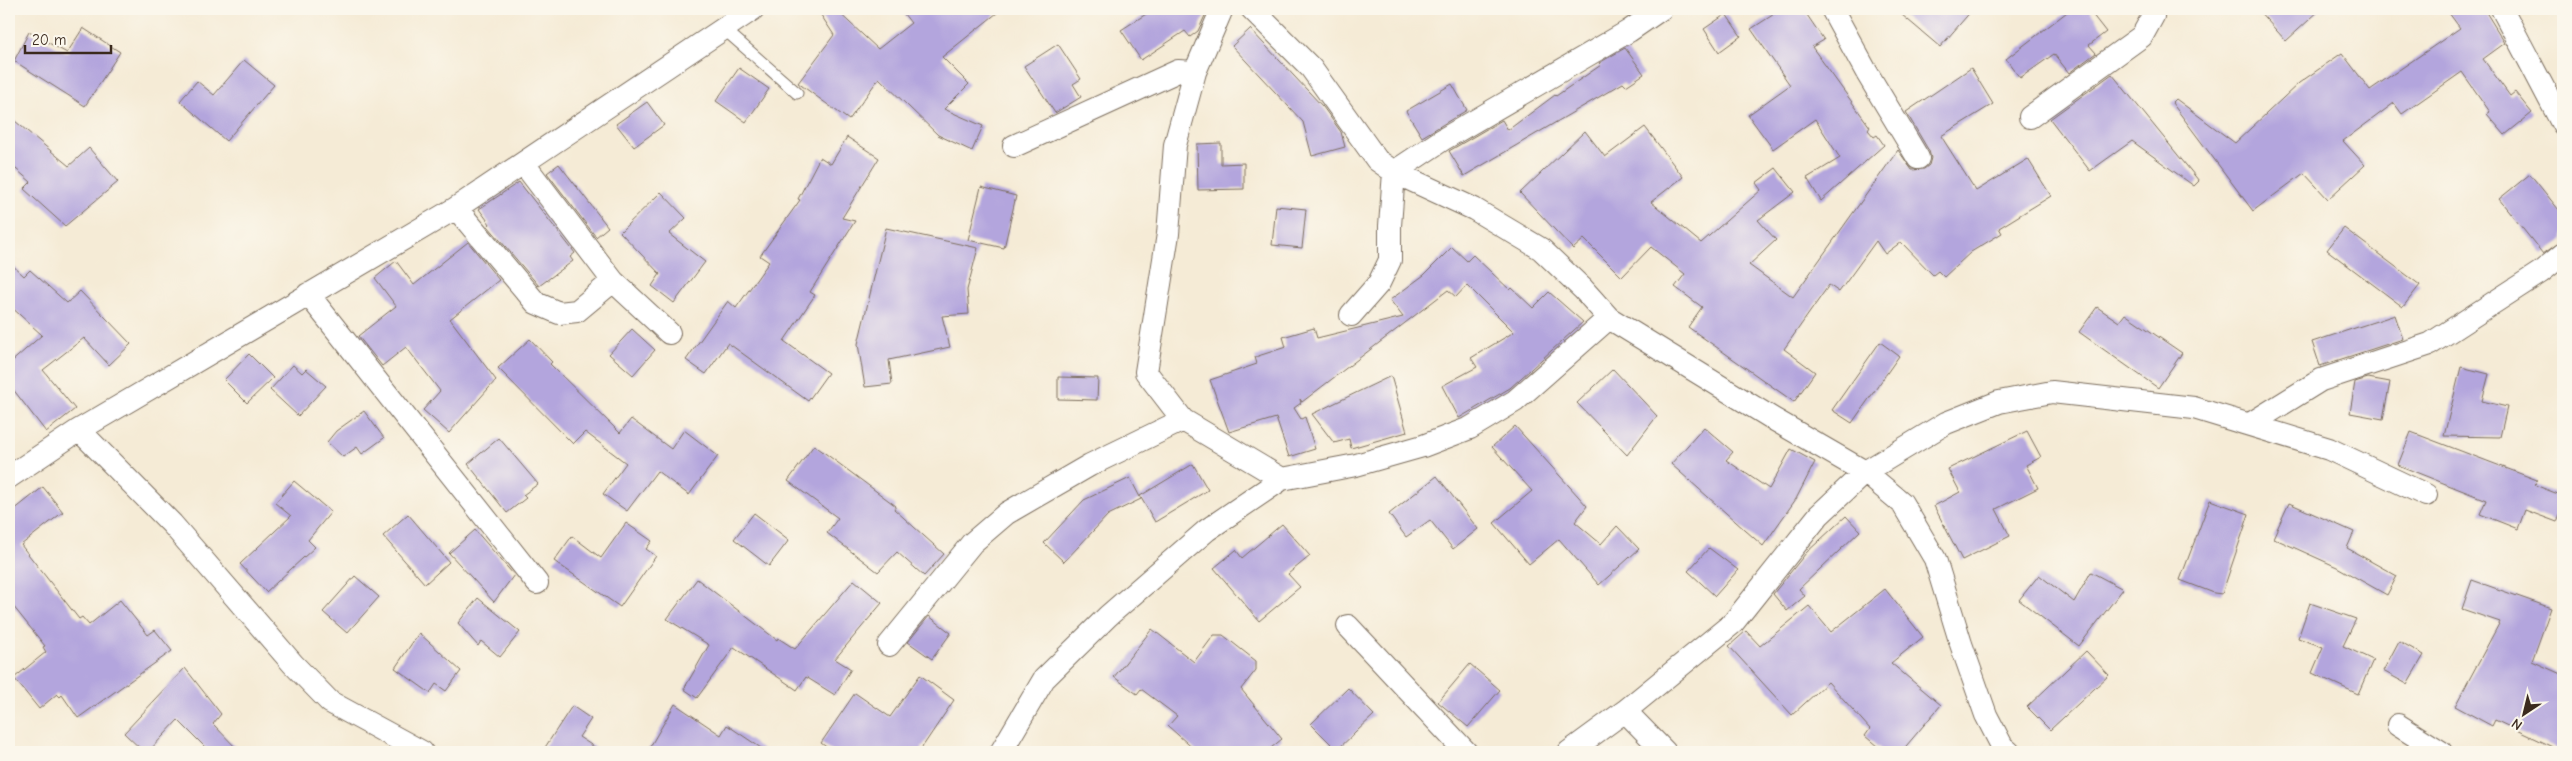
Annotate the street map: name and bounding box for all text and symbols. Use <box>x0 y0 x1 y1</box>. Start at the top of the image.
scale bar <box>25 22 111 54</box>
text: 20 m <box>32 31 66 49</box>
north arrow <box>2500 688 2550 738</box>
text: N <box>2508 715 2525 734</box>

